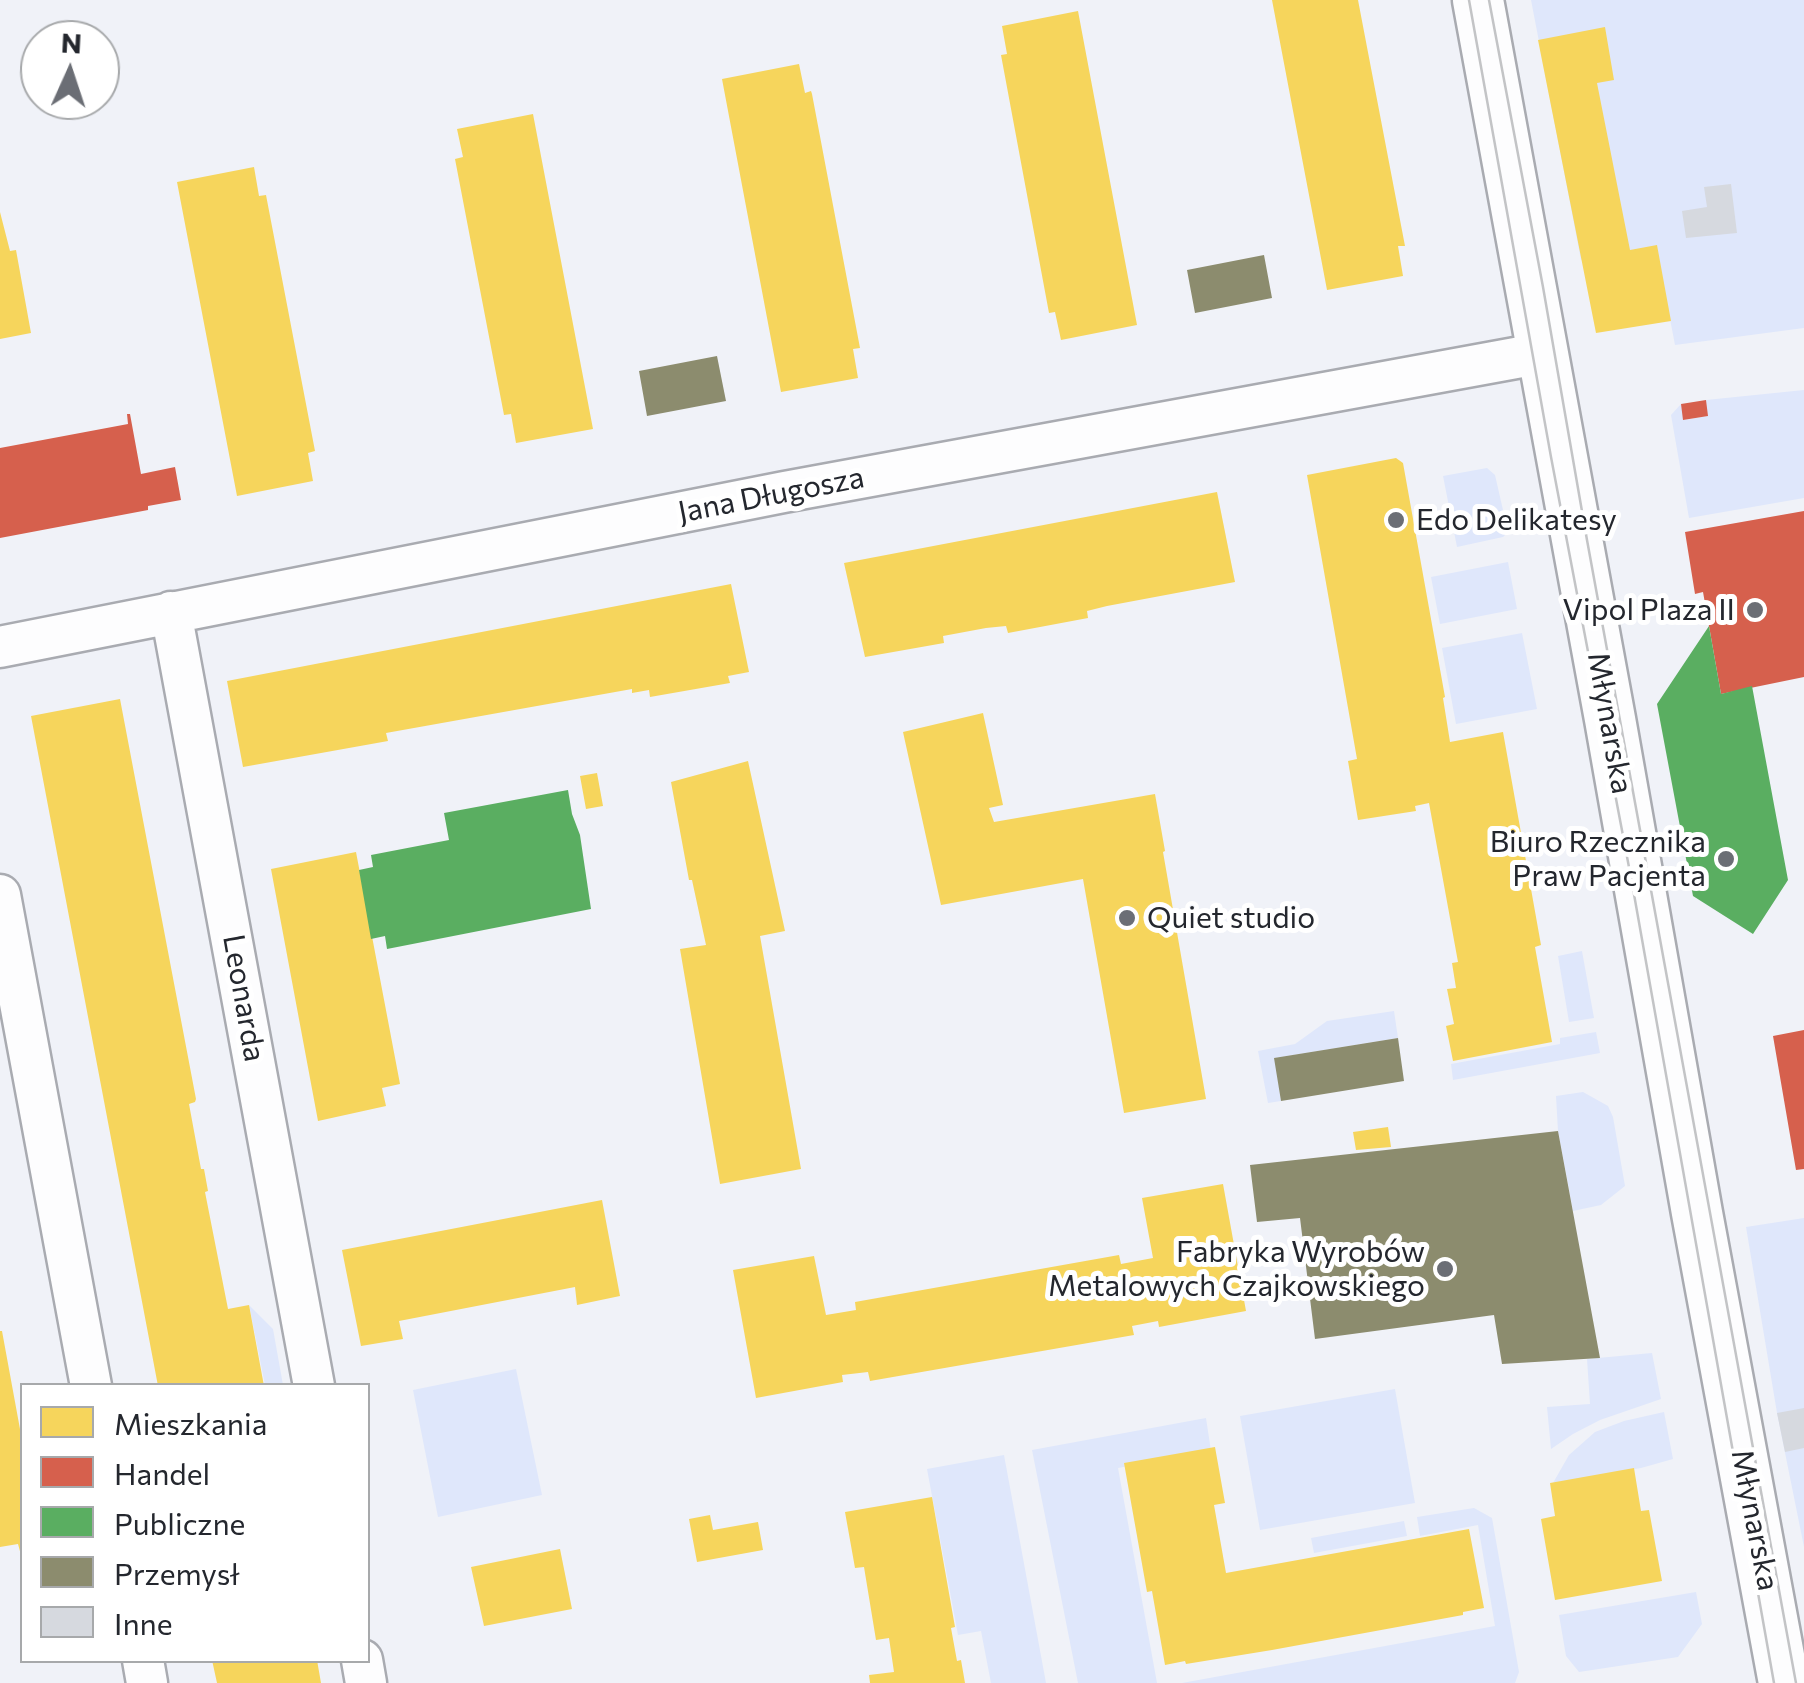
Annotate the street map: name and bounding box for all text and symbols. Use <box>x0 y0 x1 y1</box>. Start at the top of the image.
north arrow <box>20 20 120 120</box>
text: N <box>60 25 83 60</box>
street label: Jana Długosza <box>675 459 867 531</box>
place label: Edo Delikatesy <box>1416 502 1617 538</box>
marker: Edo Delikatesy <box>1385 509 1407 531</box>
place label: Vipol Plaza II <box>1562 592 1735 628</box>
marker: Vipol Plaza II <box>1744 599 1766 621</box>
street label: Młynarska <box>1580 649 1640 797</box>
place label: Biuro Rzecznika Praw Pacjenta <box>1490 824 1706 894</box>
marker: Biuro Rzecznika Praw Pacjenta <box>1715 848 1737 870</box>
place label: Quiet studio <box>1147 900 1315 936</box>
marker: Quiet studio <box>1116 907 1138 929</box>
street label: Leonarda <box>215 932 273 1064</box>
place label: Fabryka Wyrobów Metalowych Czajkowskiego <box>1048 1234 1425 1304</box>
marker: Fabryka Wyrobów Metalowych Czajkowskiego <box>1434 1258 1456 1280</box>
legend <box>20 1383 370 1663</box>
text: Mieszkania <box>114 1404 267 1441</box>
street label: Młynarska <box>1724 1446 1786 1594</box>
text: Handel <box>114 1454 210 1491</box>
text: Publiczne <box>114 1504 245 1541</box>
text: Przemysł <box>114 1554 239 1591</box>
text: Inne <box>114 1604 173 1641</box>

